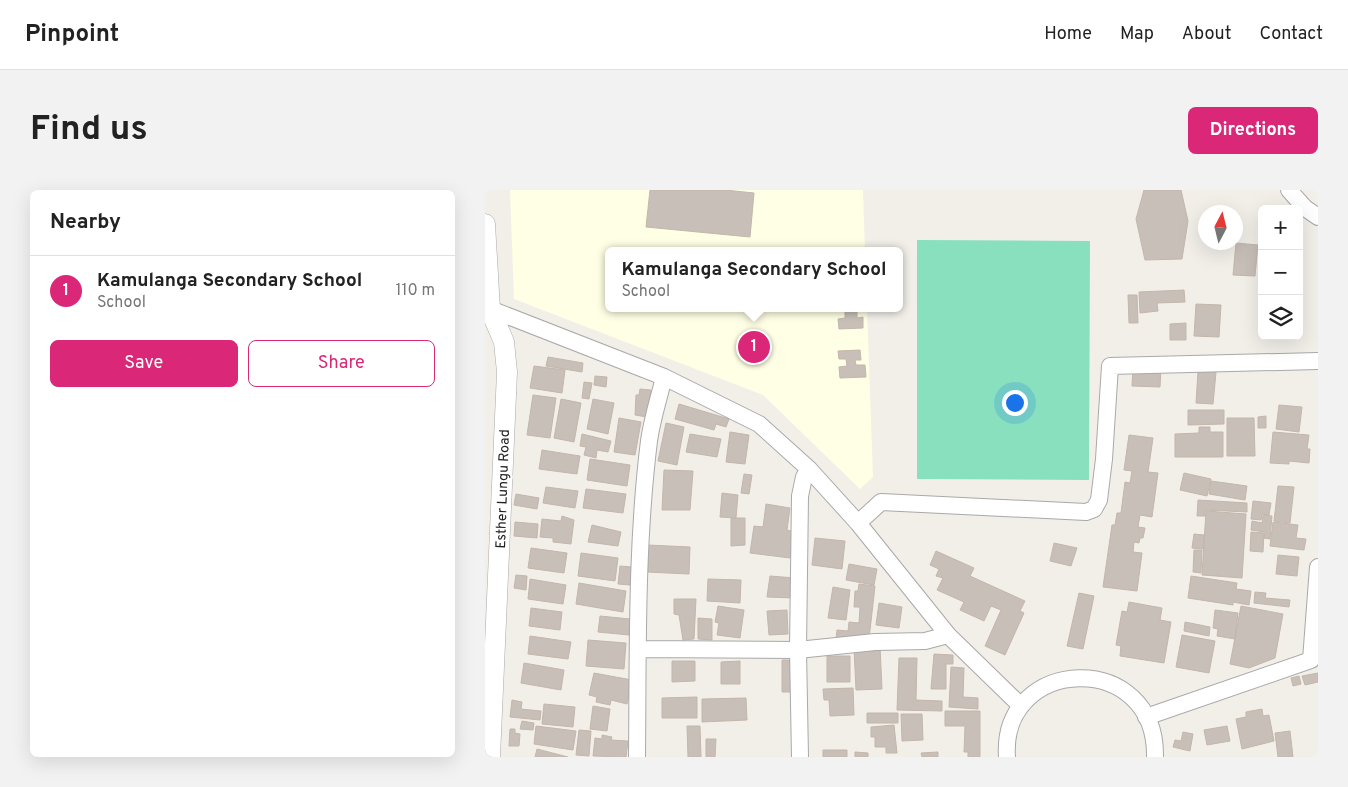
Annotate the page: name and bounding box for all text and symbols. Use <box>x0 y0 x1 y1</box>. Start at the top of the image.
text: Pinpoint <box>25 20 119 50</box>
text: Home <box>1044 23 1092 46</box>
text: Map <box>1120 23 1154 46</box>
text: About <box>1182 23 1231 46</box>
text: Contact <box>1259 23 1323 46</box>
button: Directions <box>1188 107 1318 154</box>
text: Find us <box>30 108 148 152</box>
north arrow <box>1198 205 1243 250</box>
map controls <box>1258 205 1303 340</box>
button: + <box>1258 205 1303 250</box>
text: Nearby <box>50 209 121 236</box>
popup <box>605 247 903 312</box>
button: − <box>1258 250 1303 295</box>
text: Kamulanga Secondary School <box>621 258 887 282</box>
text: Kamulanga Secondary School <box>97 269 362 293</box>
text: 1 <box>63 281 69 301</box>
text: 110 m <box>395 281 435 301</box>
text: School <box>621 282 670 302</box>
text: School <box>97 293 146 313</box>
button: layers <box>1258 295 1303 340</box>
pin: 1 <box>738 328 770 366</box>
button: Save <box>50 340 238 387</box>
button: Share <box>248 340 435 387</box>
your location <box>1002 390 1028 416</box>
street label: Esther Lungu Road <box>493 429 514 549</box>

